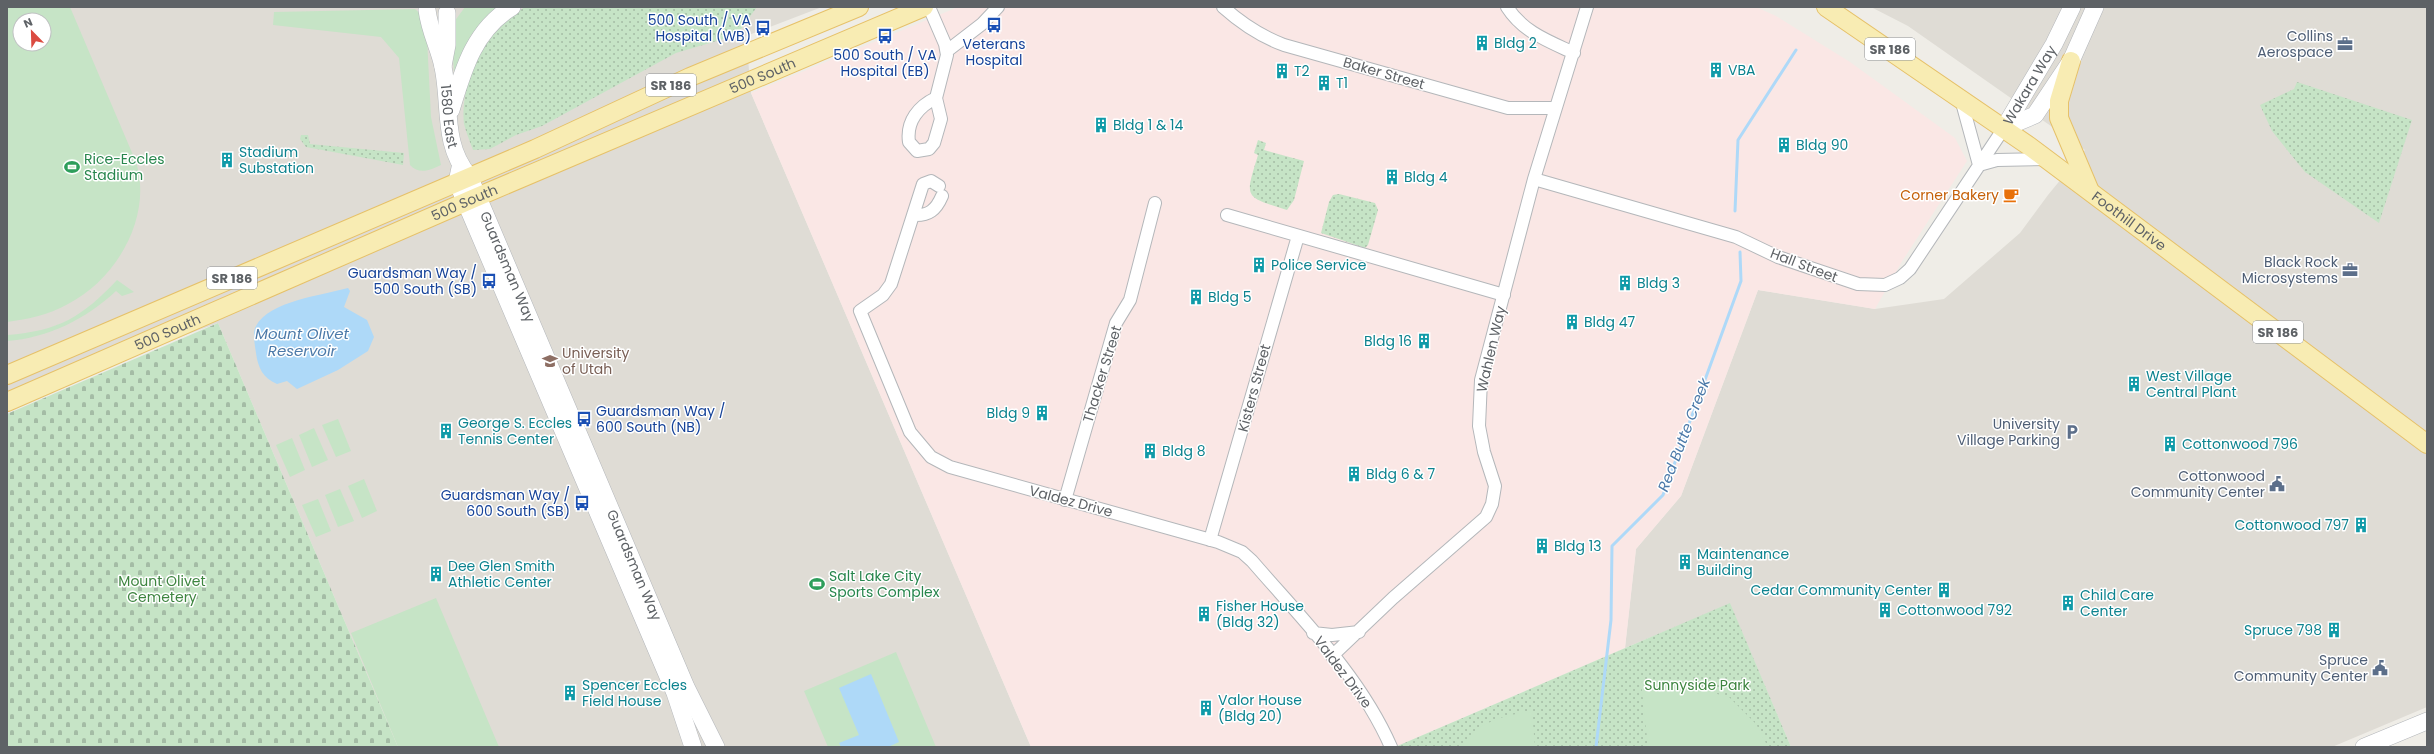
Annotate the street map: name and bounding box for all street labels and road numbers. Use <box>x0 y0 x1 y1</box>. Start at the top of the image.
road number: SR 186 <box>1865 38 1915 60</box>
street label: Wakara Way <box>1998 41 2061 129</box>
street label: Baker Street <box>1341 52 1427 94</box>
street label: 500 South <box>726 53 799 99</box>
road number: SR 186 <box>646 74 696 96</box>
street label: 1580 East <box>436 84 463 150</box>
street label: 500 South <box>428 179 501 226</box>
street label: Foothill Drive <box>2088 186 2171 256</box>
street label: Guardsman Way <box>475 208 540 326</box>
street label: Hall Street <box>1767 243 1841 287</box>
road number: SR 186 <box>207 267 257 289</box>
street label: Wahlen Way <box>1471 304 1511 394</box>
street label: 500 South <box>131 309 204 355</box>
road number: SR 186 <box>2253 321 2303 343</box>
street label: Thacker Street <box>1078 323 1126 425</box>
street label: Kisters Street <box>1233 342 1275 434</box>
street label: Valdez Drive <box>1027 480 1115 522</box>
street label: Guardsman Way <box>602 506 667 624</box>
street label: Valdez Drive <box>1309 632 1377 712</box>

